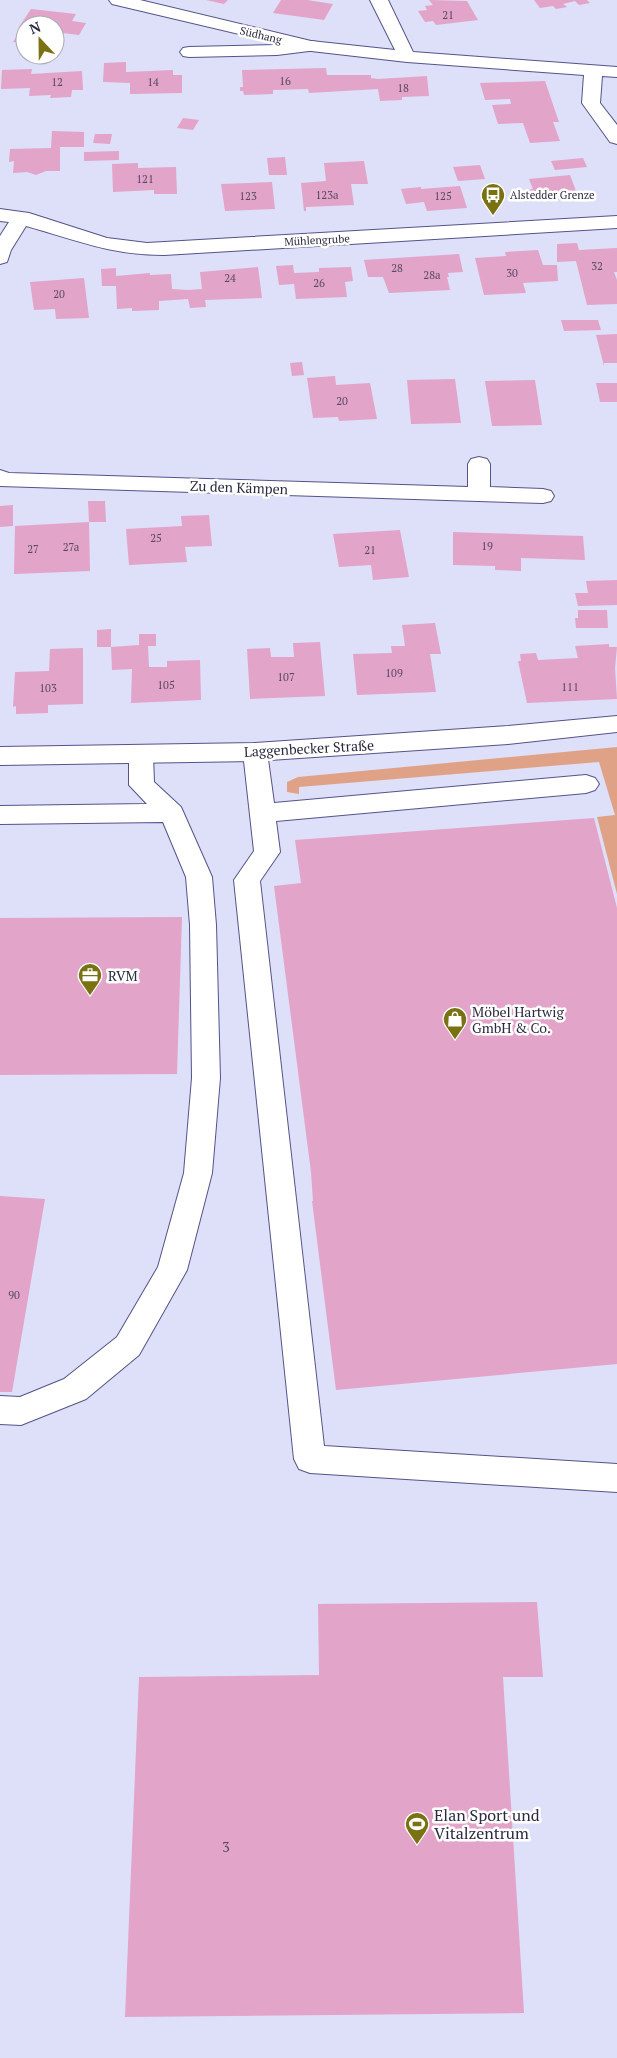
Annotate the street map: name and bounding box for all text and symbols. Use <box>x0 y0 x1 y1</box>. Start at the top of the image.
house number: 21 <box>442 8 454 22</box>
north arrow <box>15 15 65 65</box>
text: N <box>26 17 44 38</box>
street label: Südhang <box>239 23 284 47</box>
house number: 16 <box>279 74 291 88</box>
house number: 12 <box>51 75 63 89</box>
house number: 14 <box>147 75 159 89</box>
house number: 18 <box>397 81 409 95</box>
house number: 121 <box>136 172 154 186</box>
bus stop icon: Alstedder Grenze <box>480 182 506 216</box>
house number: 123a <box>315 188 339 202</box>
place label: Alstedder Grenze <box>510 188 595 202</box>
house number: 123 <box>239 189 257 203</box>
house number: 125 <box>434 189 452 203</box>
street label: Mühlengrube <box>284 231 351 249</box>
house number: 32 <box>591 259 603 273</box>
house number: 28 <box>391 261 403 275</box>
house number: 30 <box>506 266 518 280</box>
house number: 28a <box>423 268 441 282</box>
house number: 24 <box>224 271 236 285</box>
house number: 26 <box>313 276 325 290</box>
house number: 20 <box>53 287 65 301</box>
house number: 20 <box>336 394 348 408</box>
street label: Zu den Kämpen <box>190 476 289 498</box>
house number: 25 <box>150 531 162 545</box>
house number: 19 <box>481 539 493 553</box>
house number: 27a <box>63 540 80 554</box>
house number: 27 <box>27 542 39 556</box>
house number: 21 <box>364 543 376 557</box>
house number: 109 <box>385 666 403 680</box>
house number: 107 <box>277 670 295 684</box>
house number: 105 <box>157 678 175 692</box>
house number: 111 <box>561 680 579 694</box>
house number: 103 <box>39 681 57 695</box>
street label: Laggenbecker Straße <box>244 735 374 761</box>
office icon: RVM <box>77 962 103 996</box>
place label: RVM <box>108 966 138 985</box>
place label: Möbel Hartwig GmbH & Co. <box>472 1002 564 1037</box>
shop icon: Möbel Hartwig GmbH & Co. <box>442 1006 468 1040</box>
house number: 90 <box>8 1288 20 1302</box>
place label: Elan Sport und Vitalzentrum <box>434 1804 540 1844</box>
sports icon: Elan Sport und Vitalzentrum <box>404 1811 430 1845</box>
house number: 3 <box>222 1837 230 1856</box>

